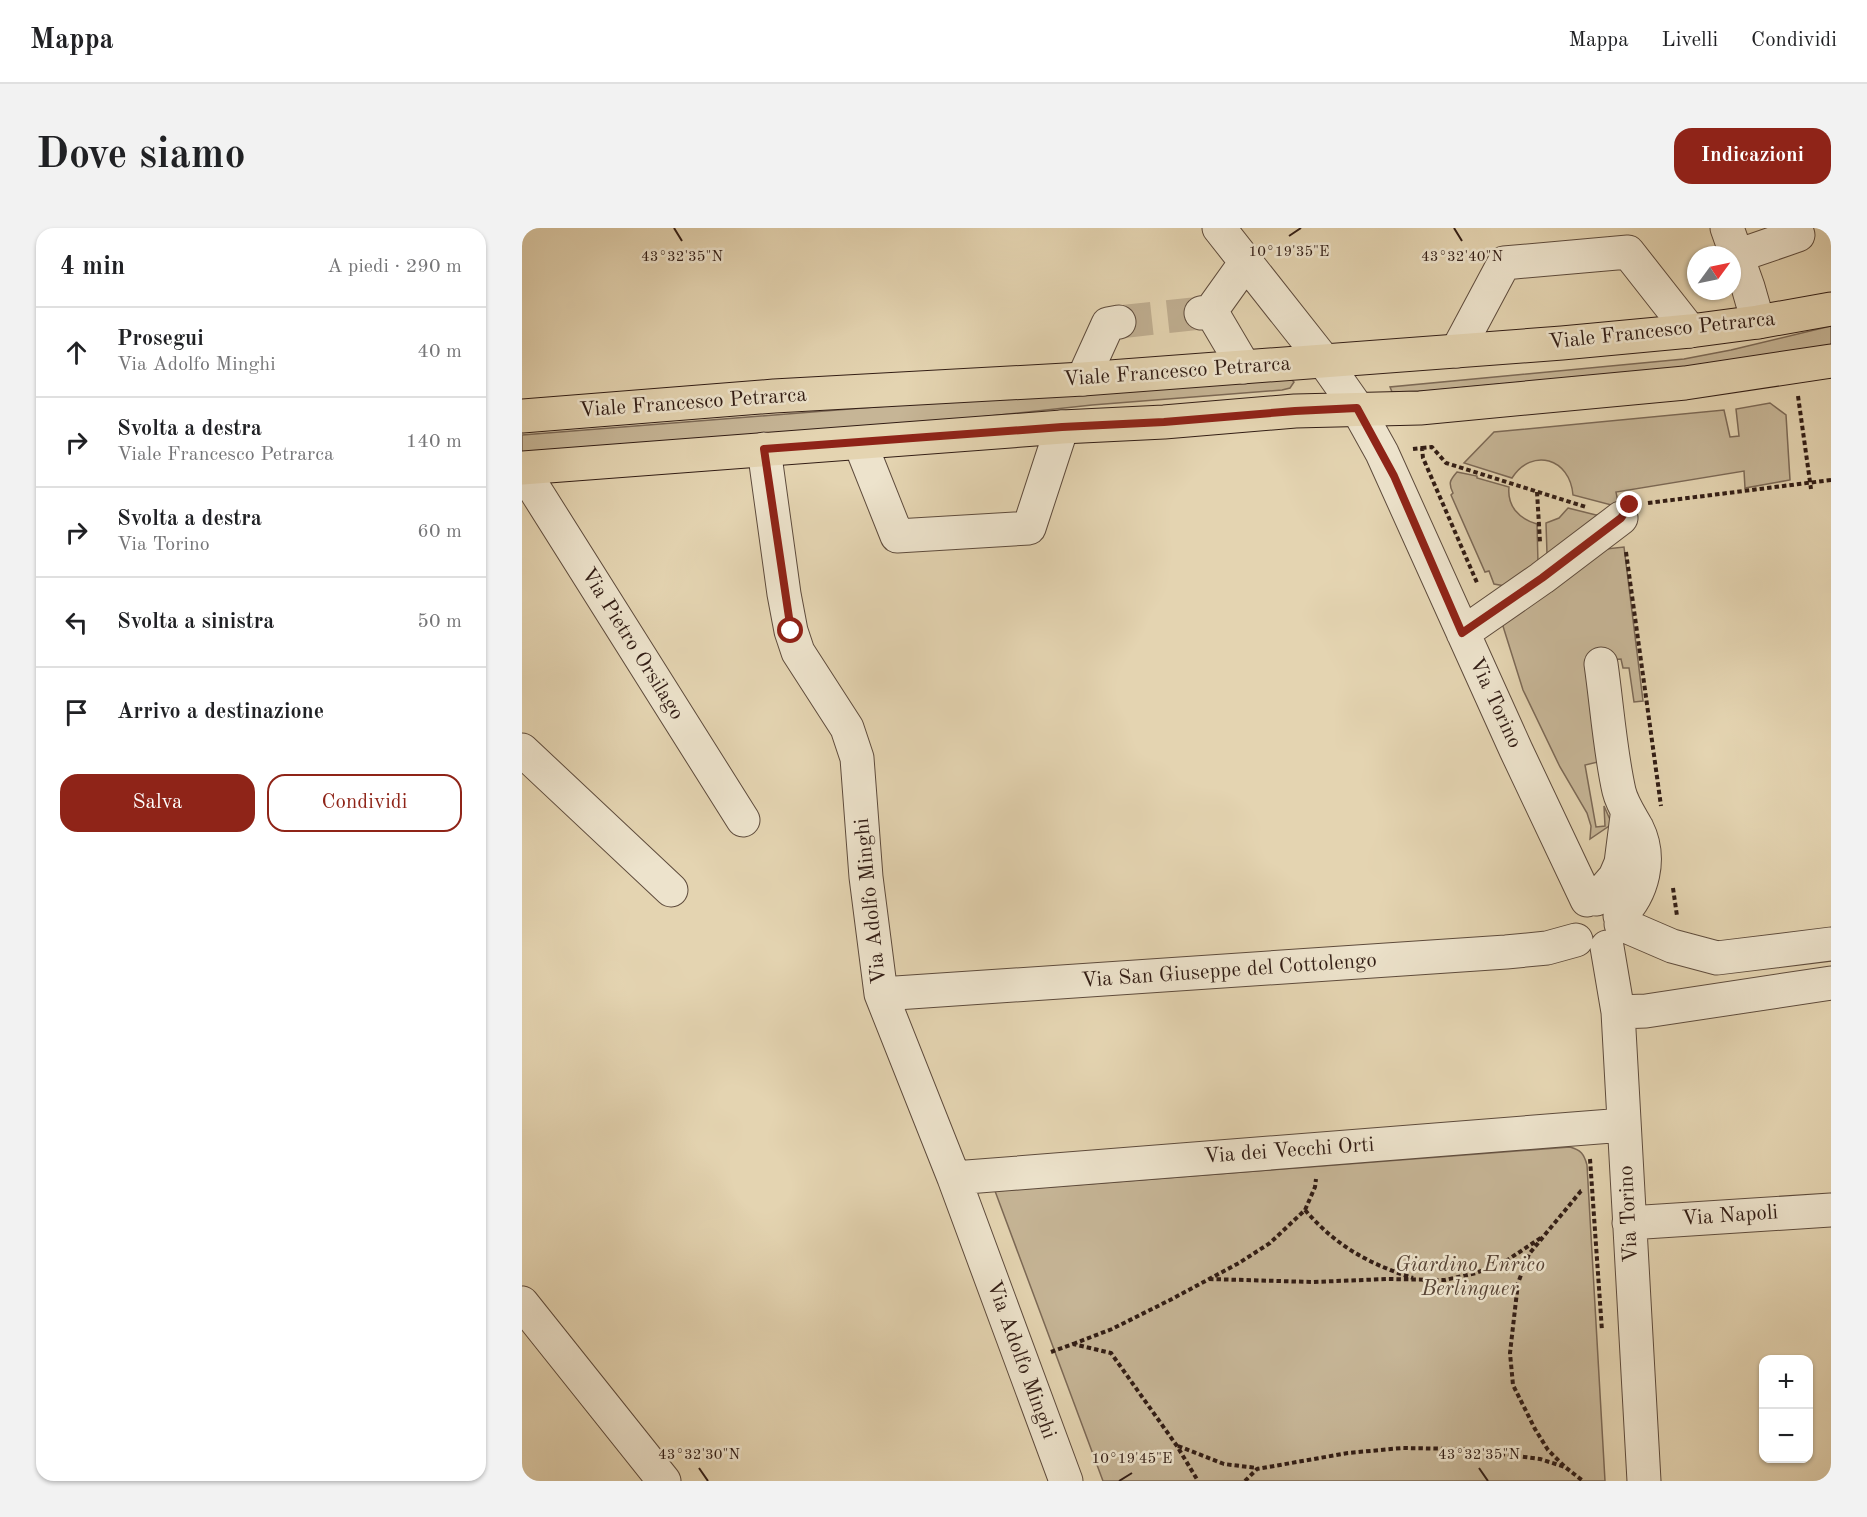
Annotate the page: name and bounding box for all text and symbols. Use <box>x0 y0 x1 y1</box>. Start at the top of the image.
text: Mappa <box>30 27 114 55</box>
text: Mappa <box>1568 30 1629 51</box>
text: Livelli <box>1662 30 1718 51</box>
text: Condividi <box>1751 30 1837 51</box>
button: Indicazioni <box>1674 128 1831 184</box>
text: Dove siamo <box>36 135 246 177</box>
text: 10°19'35"E <box>1249 245 1329 260</box>
north arrow <box>1687 246 1741 300</box>
text: 43°32'35"N <box>641 250 723 265</box>
text: 43°32'40"N <box>1421 250 1503 265</box>
text: 4 min <box>60 254 125 280</box>
text: A piedi · 290 m <box>327 257 462 277</box>
street label: Viale Francesco Petrarca <box>1548 309 1776 353</box>
text: Prosegui <box>117 328 204 350</box>
icon: ahead <box>60 336 93 369</box>
text: 40 m <box>417 342 462 362</box>
street label: Viale Francesco Petrarca <box>1063 354 1291 390</box>
text: Via Adolfo Minghi <box>117 355 276 375</box>
street label: Viale Francesco Petrarca <box>579 385 807 421</box>
text: Svolta a destra <box>117 418 262 440</box>
icon: right <box>60 426 93 459</box>
text: 140 m <box>406 432 462 452</box>
text: Viale Francesco Petrarca <box>117 445 334 465</box>
route end <box>1616 491 1642 517</box>
text: Svolta a destra <box>117 508 262 530</box>
icon: right <box>60 516 93 549</box>
text: 60 m <box>417 522 462 542</box>
text: Via Torino <box>117 535 210 555</box>
street label: Via Pietro Orsilago <box>577 564 687 724</box>
icon: left <box>60 606 93 639</box>
text: Svolta a sinistra <box>117 611 275 633</box>
text: 50 m <box>417 612 462 632</box>
route start <box>777 617 803 643</box>
street label: Via Torino <box>1465 655 1525 751</box>
icon: arrive <box>60 696 93 729</box>
text: Arrivo a destinazione <box>117 701 324 723</box>
button: Salva <box>60 774 255 832</box>
button: Condividi <box>267 774 462 832</box>
street label: Via Adolfo Minghi <box>852 817 890 985</box>
street label: Via San Giuseppe del Cottolengo <box>1081 950 1377 992</box>
street label: Via dei Vecchi Orti <box>1203 1135 1375 1167</box>
street label: Via Torino <box>1616 1165 1642 1263</box>
street label: Via Napoli <box>1681 1202 1779 1230</box>
park label: Giardino Enrico Berlinguer <box>1395 1255 1545 1300</box>
street label: Via Adolfo Minghi <box>983 1278 1059 1442</box>
map controls <box>1759 1355 1813 1463</box>
button: + <box>1759 1355 1813 1409</box>
button: − <box>1759 1409 1813 1463</box>
text: 43°32'30"N <box>658 1448 740 1463</box>
text: 43°32'35"N <box>1438 1448 1520 1463</box>
text: 10°19'45"E <box>1092 1452 1172 1467</box>

